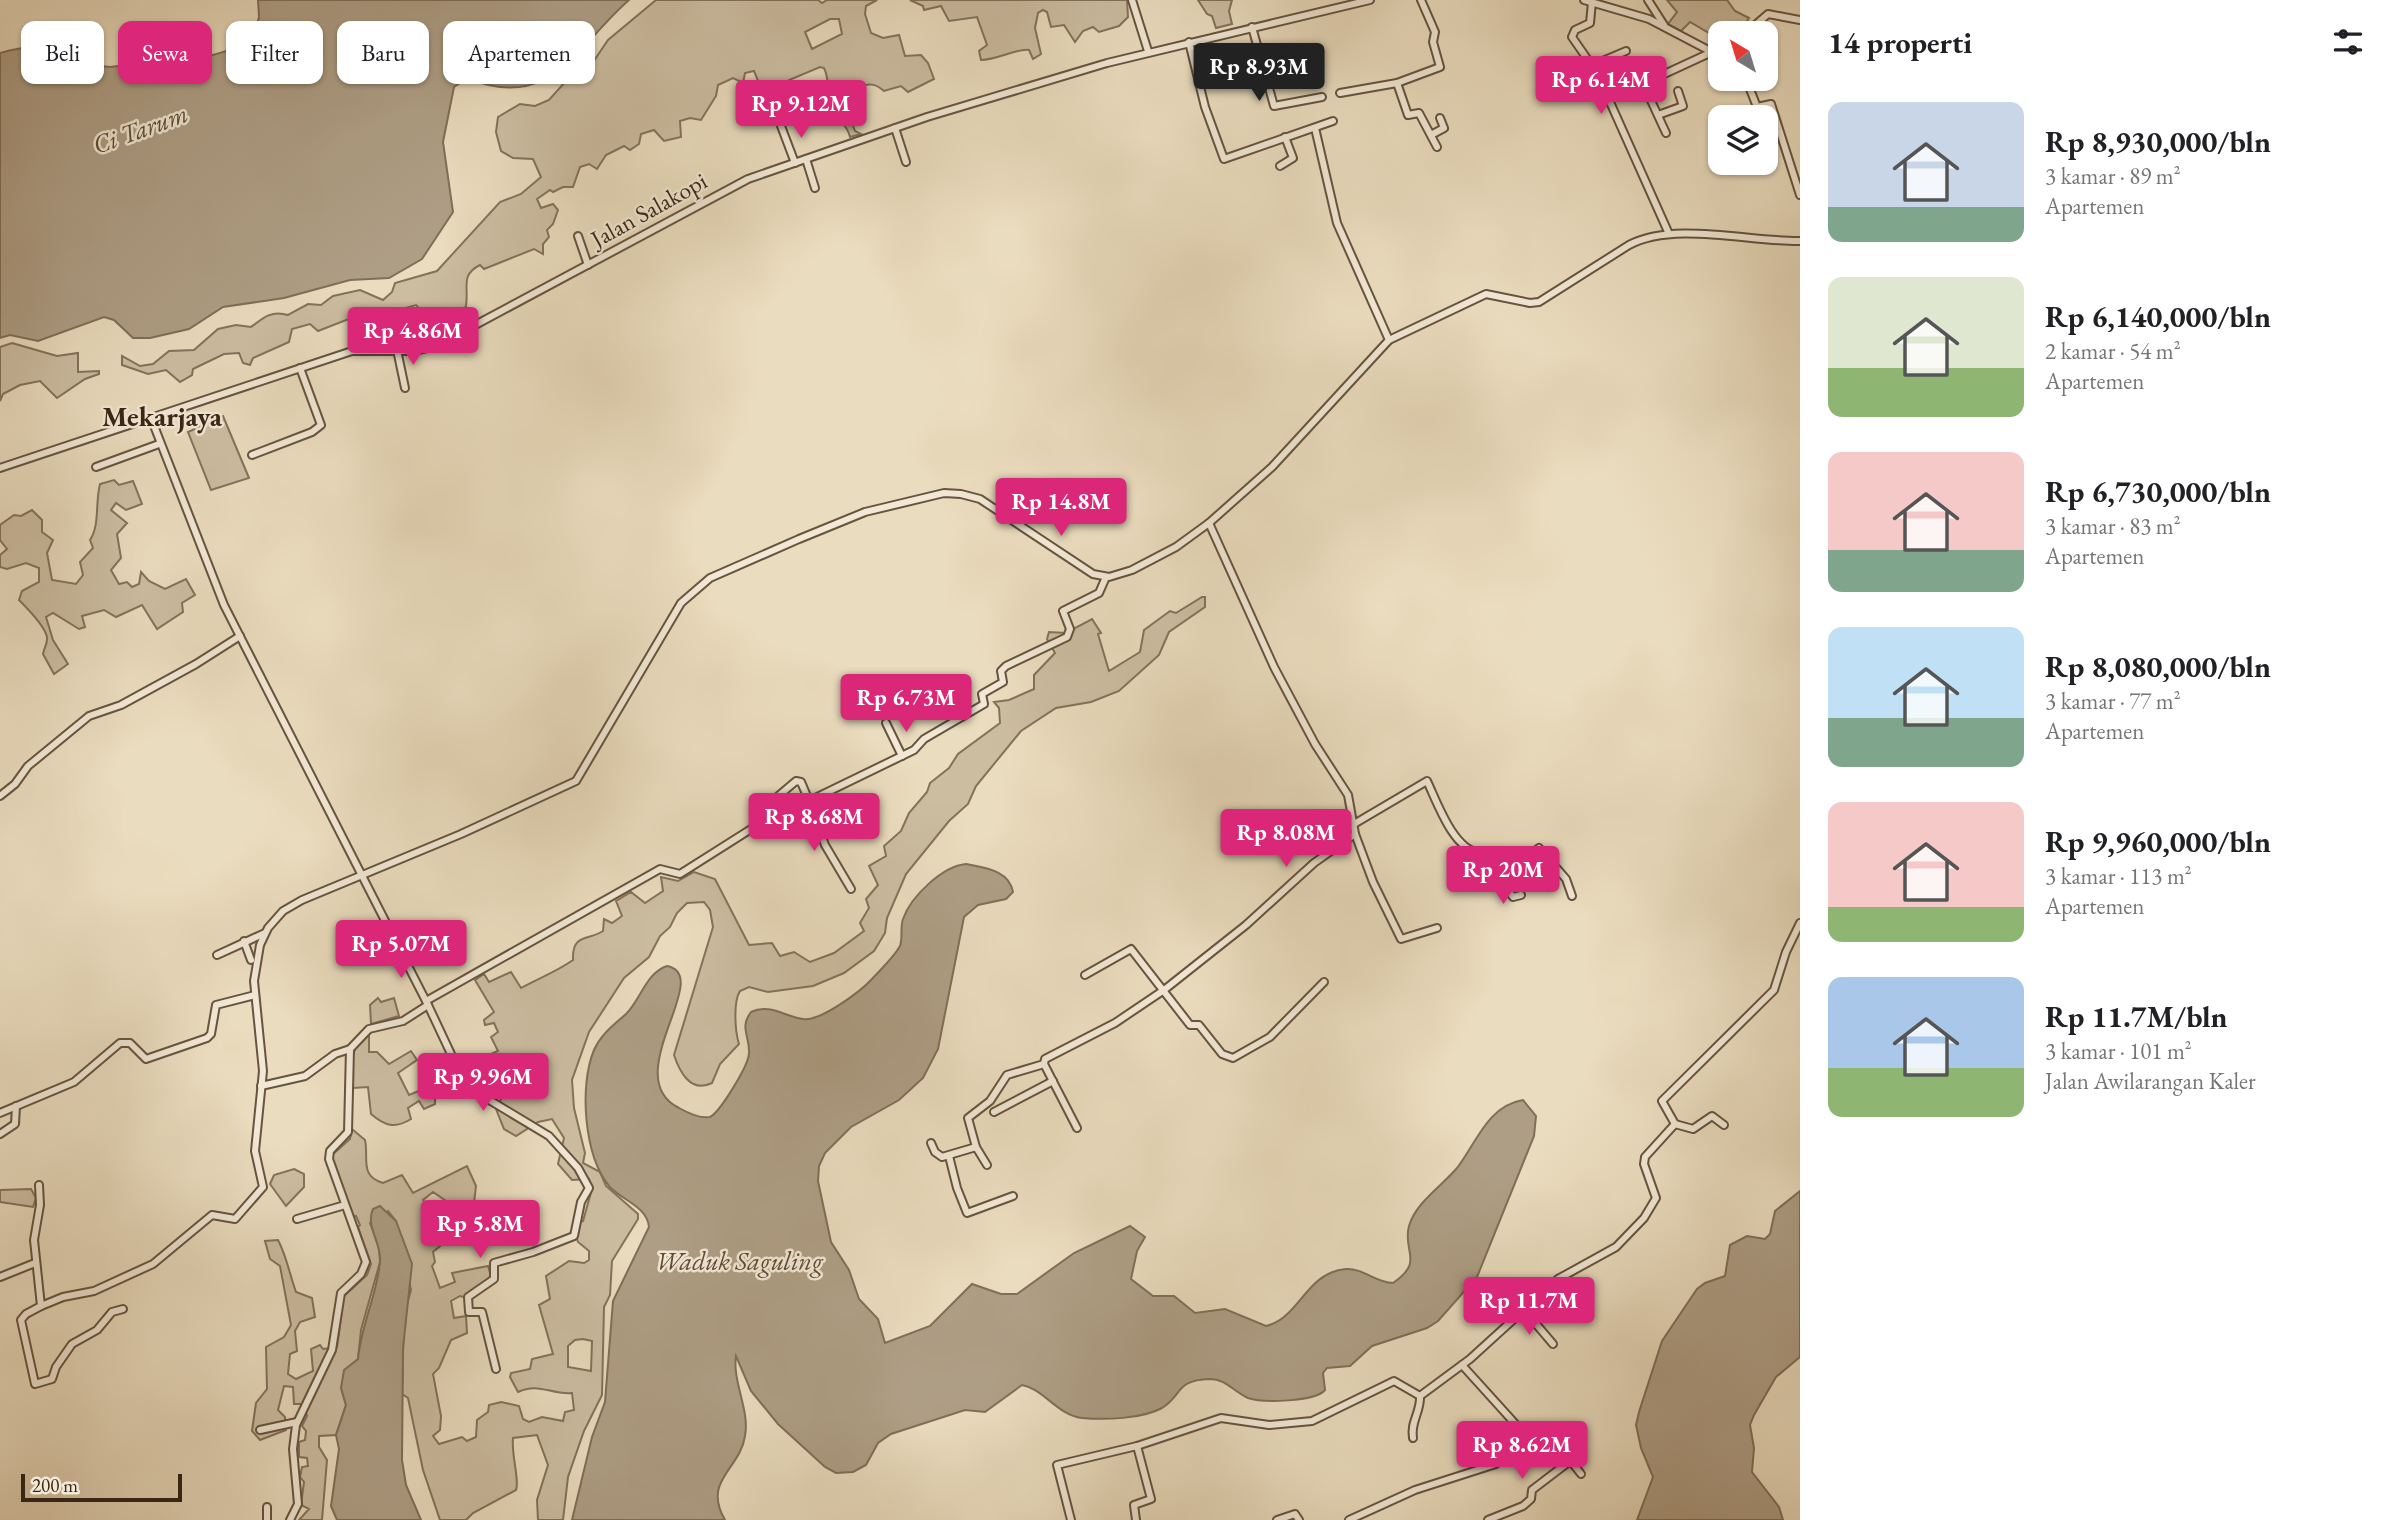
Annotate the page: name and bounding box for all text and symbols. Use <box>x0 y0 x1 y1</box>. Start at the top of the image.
chip: Beli <box>21 21 104 84</box>
chip: Sewa <box>118 21 212 84</box>
chip: Filter <box>226 21 323 84</box>
chip: Baru <box>337 21 429 84</box>
chip: Apartemen <box>443 21 595 84</box>
north arrow <box>1708 21 1778 91</box>
map controls <box>1708 21 1778 175</box>
text: 14 properti <box>1828 23 1972 62</box>
icon: filters <box>2329 23 2367 61</box>
pin: Rp 8.93M <box>1187 43 1331 103</box>
text: Rp 8.93M <box>1210 51 1308 81</box>
pin: Rp 6.14M <box>1529 57 1673 116</box>
text: Rp 6.14M <box>1552 64 1650 94</box>
pin: Rp 9.12M <box>729 80 873 140</box>
text: Rp 9.12M <box>752 88 850 118</box>
water label: Ci Tarum <box>88 96 192 162</box>
button: layers <box>1708 105 1778 175</box>
text: Rp 8,930,000/bln <box>2045 122 2271 161</box>
icon: home <box>1884 130 1968 214</box>
text: 3 kamar · 89 m² <box>2045 161 2181 191</box>
street label: Jalan Salakopi <box>583 165 712 255</box>
text: Apartemen <box>2045 191 2144 221</box>
text: Rp 6,140,000/bln <box>2045 297 2271 336</box>
icon: home <box>1884 305 1968 389</box>
pin: Rp 4.86M <box>341 308 485 367</box>
text: Rp 4.86M <box>364 315 462 345</box>
text: 2 kamar · 54 m² <box>2045 336 2181 366</box>
text: Apartemen <box>2045 366 2144 396</box>
district label: Mekarjaya <box>102 398 223 434</box>
text: Rp 6,730,000/bln <box>2045 472 2271 511</box>
pin: Rp 14.8M <box>989 478 1133 538</box>
icon: home <box>1884 480 1968 564</box>
text: Rp 14.8M <box>1012 486 1110 516</box>
text: 3 kamar · 83 m² <box>2045 511 2181 541</box>
text: Apartemen <box>2045 541 2144 571</box>
text: Rp 8,080,000/bln <box>2045 647 2271 686</box>
icon: home <box>1884 655 1968 739</box>
pin: Rp 6.73M <box>834 674 978 734</box>
text: Rp 6.73M <box>857 682 955 712</box>
text: 3 kamar · 77 m² <box>2045 686 2181 716</box>
text: Apartemen <box>2045 716 2144 746</box>
pin: Rp 8.68M <box>742 794 886 853</box>
text: Rp 8.68M <box>765 801 863 831</box>
pin: Rp 8.08M <box>1214 810 1358 869</box>
text: Rp 8.08M <box>1237 817 1335 847</box>
text: Rp 9,960,000/bln <box>2045 822 2271 861</box>
icon: home <box>1884 830 1968 914</box>
pin: Rp 20M <box>1446 846 1560 906</box>
text: Rp 20M <box>1462 854 1544 884</box>
text: 3 kamar · 113 m² <box>2045 861 2192 891</box>
text: Apartemen <box>2045 891 2144 921</box>
pin: Rp 5.07M <box>329 920 473 980</box>
text: Rp 5.07M <box>352 928 450 958</box>
text: Rp 11.7M/bln <box>2045 997 2228 1036</box>
icon: home <box>1884 1005 1968 1089</box>
text: 3 kamar · 101 m² <box>2045 1036 2192 1066</box>
pin: Rp 9.96M <box>411 1054 555 1113</box>
text: Rp 9.96M <box>434 1061 532 1091</box>
text: Jalan Awilarangan Kaler <box>2045 1066 2256 1096</box>
pin: Rp 5.8M <box>415 1200 545 1260</box>
text: Rp 5.8M <box>437 1208 523 1238</box>
water label: Waduk Saguling <box>655 1244 824 1278</box>
pin: Rp 11.7M <box>1457 1278 1601 1337</box>
text: Rp 11.7M <box>1480 1285 1578 1315</box>
pin: Rp 8.62M <box>1450 1422 1594 1481</box>
text: Rp 8.62M <box>1473 1429 1571 1459</box>
scale bar <box>21 1471 182 1503</box>
text: 200 m <box>32 1473 78 1498</box>

